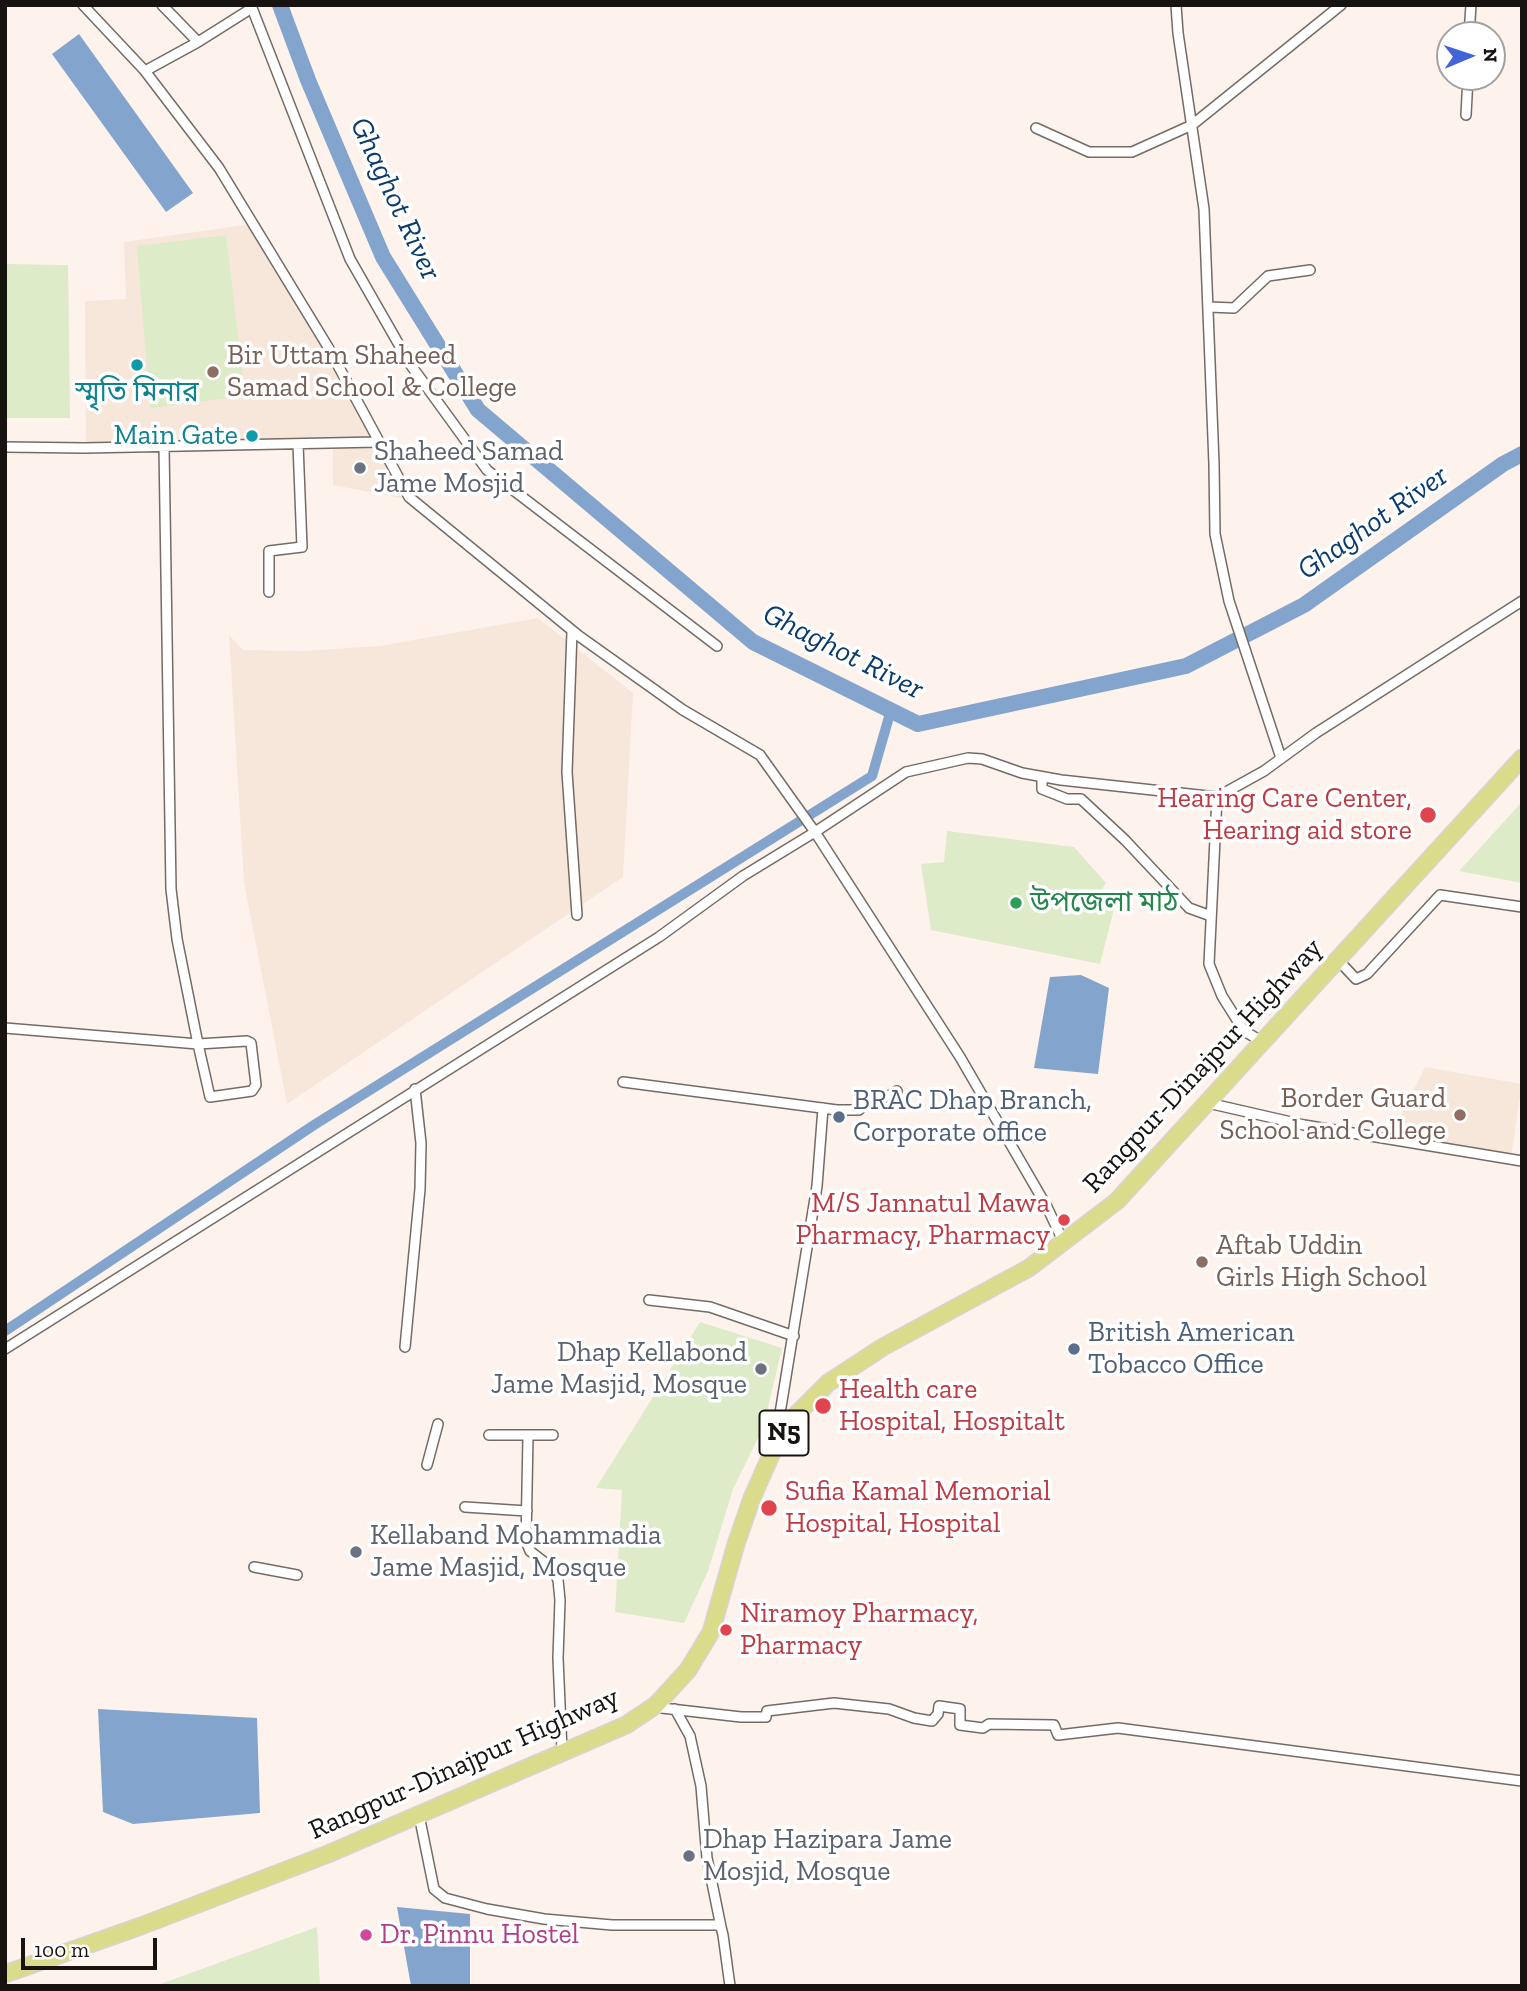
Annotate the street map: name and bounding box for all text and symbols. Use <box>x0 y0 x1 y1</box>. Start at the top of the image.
north arrow <box>1436 21 1506 91</box>
text: N <box>1479 48 1502 63</box>
water label: Ghaghot River <box>342 112 448 286</box>
place label: Bir Uttam Shaheed Samad School & College <box>227 339 517 405</box>
marker: স্মৃতি মিনার <box>129 357 145 373</box>
marker: Bir Uttam Shaheed Samad School & College <box>205 364 221 380</box>
place label: স্মৃতি মিনার <box>75 376 199 410</box>
place label: Main Gate <box>113 419 238 453</box>
marker: Main Gate <box>244 428 260 444</box>
place label: Shaheed Samad Jame Mosjid <box>374 435 563 501</box>
water label: Ghaghot River <box>1291 458 1455 588</box>
marker: Shaheed Samad Jame Mosjid <box>352 460 368 476</box>
water label: Ghaghot River <box>757 596 929 708</box>
place label: Hearing Care Center, Hearing aid store <box>1157 782 1412 848</box>
marker: Hearing Care Center, Hearing aid store <box>1418 805 1438 825</box>
place label: উপজেলা মাঠ <box>1030 886 1178 920</box>
marker: উপজেলা মাঠ <box>1008 895 1024 911</box>
street label: Rangpur-Dinajpur Highway <box>1076 932 1330 1200</box>
place label: Border Guard School and College <box>1220 1082 1446 1148</box>
place label: BRAC Dhap Branch, Corporate office <box>853 1084 1092 1150</box>
marker: Border Guard School and College <box>1452 1107 1468 1123</box>
marker: BRAC Dhap Branch, Corporate office <box>831 1109 847 1125</box>
place label: M/S Jannatul Mawa Pharmacy, Pharmacy <box>796 1187 1050 1253</box>
marker: M/S Jannatul Mawa Pharmacy, Pharmacy <box>1056 1212 1072 1228</box>
place label: Aftab Uddin Girls High School <box>1216 1229 1427 1295</box>
marker: Aftab Uddin Girls High School <box>1194 1254 1210 1270</box>
place label: British American Tobacco Office <box>1088 1316 1295 1382</box>
place label: Dhap Kellabond Jame Masjid, Mosque <box>491 1336 747 1402</box>
marker: British American Tobacco Office <box>1066 1341 1082 1357</box>
marker: Dhap Kellabond Jame Masjid, Mosque <box>753 1361 769 1377</box>
place label: Health care Hospital, Hospitalt <box>839 1373 1065 1439</box>
marker: Health care Hospital, Hospitalt <box>813 1396 833 1416</box>
road number: N5 <box>760 1410 808 1456</box>
place label: Sufia Kamal Memorial Hospital, Hospital <box>785 1475 1051 1541</box>
marker: Sufia Kamal Memorial Hospital, Hospital <box>759 1498 779 1518</box>
place label: Kellaband Mohammadia Jame Masjid, Mosque <box>370 1519 661 1585</box>
marker: Kellaband Mohammadia Jame Masjid, Mosque <box>348 1544 364 1560</box>
place label: Niramoy Pharmacy, Pharmacy <box>740 1597 978 1663</box>
marker: Niramoy Pharmacy, Pharmacy <box>718 1622 734 1638</box>
street label: Rangpur-Dinajpur Highway <box>304 1680 624 1848</box>
place label: Dhap Hazipara Jame Mosjid, Mosque <box>703 1823 952 1889</box>
marker: Dhap Hazipara Jame Mosjid, Mosque <box>681 1848 697 1864</box>
place label: Dr. Pinnu Hostel <box>380 1918 579 1952</box>
scale bar <box>24 1924 161 1968</box>
marker: Dr. Pinnu Hostel <box>358 1927 374 1943</box>
text: 100 m <box>34 1937 89 1962</box>

